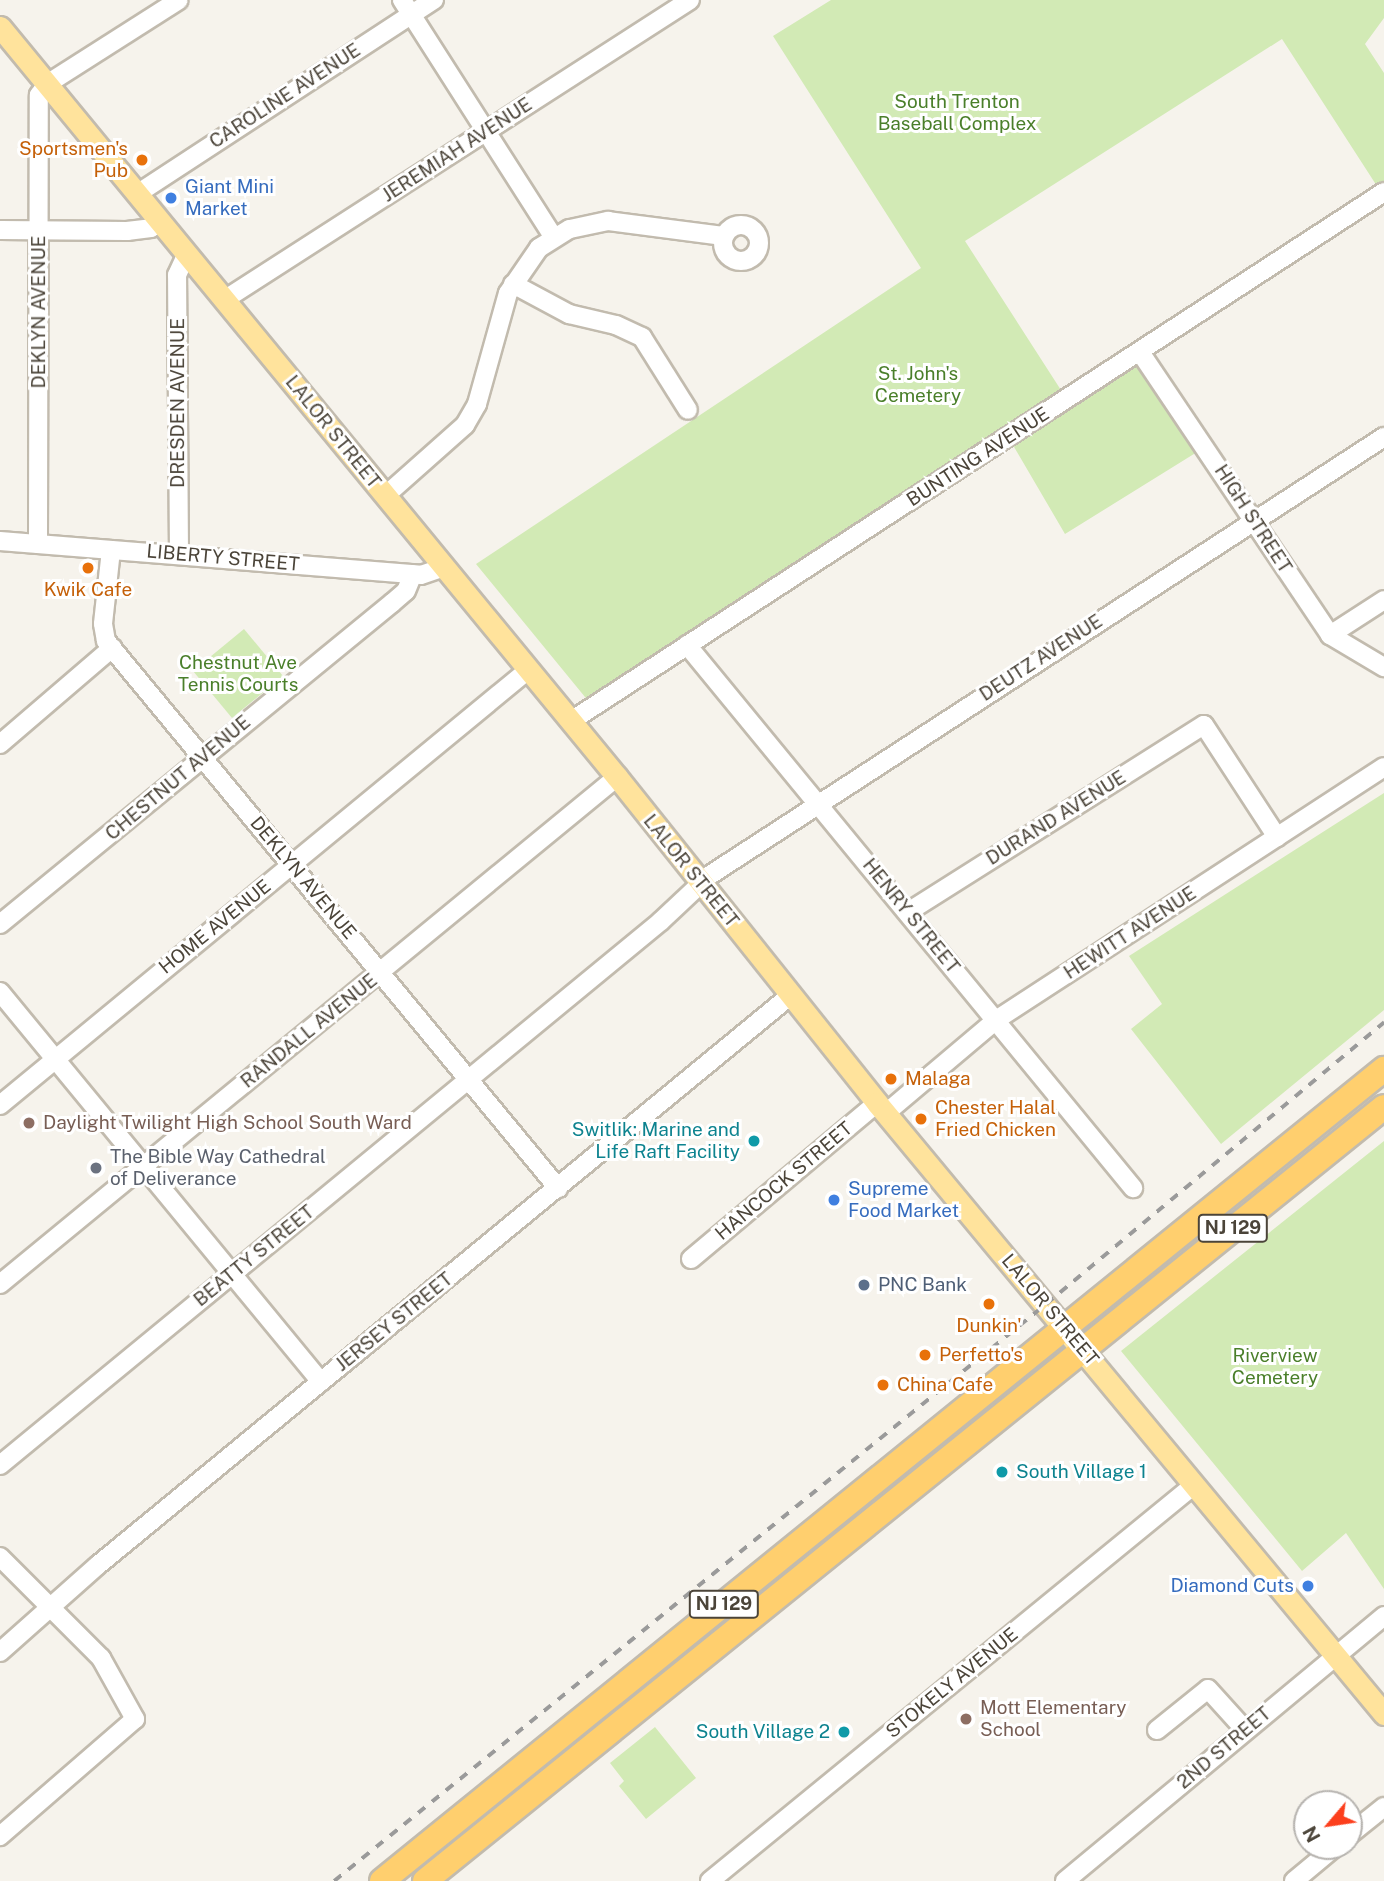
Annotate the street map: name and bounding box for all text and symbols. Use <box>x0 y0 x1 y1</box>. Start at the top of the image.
street label: CAROLINE AVENUE <box>205 39 365 153</box>
park label: South Trenton Baseball Complex <box>878 91 1036 135</box>
street label: JEREMIAH AVENUE <box>378 93 536 207</box>
place label: Sportsmen's Pub <box>19 138 128 182</box>
marker: Sportsmen's Pub <box>134 152 150 168</box>
place label: Giant Mini Market <box>185 176 274 220</box>
marker: Giant Mini Market <box>163 190 179 206</box>
street label: DEKLYN AVENUE <box>28 235 50 389</box>
street label: DRESDEN AVENUE <box>167 318 189 488</box>
park label: St. John's Cemetery <box>875 363 961 407</box>
street label: LALOR STREET <box>281 371 385 493</box>
street label: BUNTING AVENUE <box>903 402 1053 512</box>
street label: HIGH STREET <box>1209 460 1297 578</box>
street label: LIBERTY STREET <box>145 540 301 576</box>
marker: Kwik Cafe <box>80 560 96 576</box>
place label: Kwik Cafe <box>44 579 132 601</box>
street label: DEUTZ AVENUE <box>975 610 1107 706</box>
park label: Chestnut Ave Tennis Courts <box>178 652 298 696</box>
street label: CHESTNUT AVENUE <box>101 711 255 845</box>
street label: DURAND AVENUE <box>982 766 1130 870</box>
street label: LALOR STREET <box>639 810 743 932</box>
street label: DEKLYN AVENUE <box>245 812 361 944</box>
street label: HENRY STREET <box>858 854 964 978</box>
street label: HOME AVENUE <box>155 875 275 979</box>
street label: HEWITT AVENUE <box>1060 882 1200 984</box>
street label: RANDALL AVENUE <box>236 969 382 1093</box>
place label: Malaga <box>905 1068 970 1090</box>
marker: Malaga <box>883 1071 899 1087</box>
place label: Chester Halal Fried Chicken <box>935 1097 1056 1141</box>
marker: Chester Halal Fried Chicken <box>913 1111 929 1127</box>
place label: Daylight Twilight High School South Ward <box>43 1112 412 1134</box>
marker: Daylight Twilight High School South Ward <box>21 1115 37 1131</box>
street label: HANCOCK STREET <box>711 1117 857 1245</box>
place label: Switlik: Marine and Life Raft Facility <box>572 1119 740 1163</box>
marker: Switlik: Marine and Life Raft Facility <box>746 1133 762 1149</box>
place label: The Bible Way Cathedral of Deliverance <box>110 1146 326 1190</box>
marker: The Bible Way Cathedral of Deliverance <box>88 1160 104 1176</box>
place label: Supreme Food Market <box>848 1178 959 1222</box>
marker: Supreme Food Market <box>826 1192 842 1208</box>
street label: BEATTY STREET <box>189 1200 319 1312</box>
road number: NJ 129 <box>1196 1213 1270 1242</box>
street label: LALOR STREET <box>997 1250 1103 1370</box>
street label: JERSEY STREET <box>331 1268 457 1376</box>
place label: PNC Bank <box>878 1274 967 1296</box>
marker: PNC Bank <box>856 1277 872 1293</box>
marker: Dunkin' <box>981 1296 997 1312</box>
place label: Dunkin' <box>956 1315 1022 1337</box>
place label: Perfetto's <box>939 1344 1023 1366</box>
park label: Riverview Cemetery <box>1232 1345 1318 1389</box>
marker: Perfetto's <box>917 1347 933 1363</box>
place label: China Cafe <box>897 1374 993 1396</box>
marker: China Cafe <box>875 1377 891 1393</box>
place label: South Village 1 <box>1016 1461 1147 1483</box>
marker: South Village 1 <box>994 1464 1010 1480</box>
place label: Diamond Cuts <box>1170 1575 1294 1597</box>
marker: Diamond Cuts <box>1300 1578 1316 1594</box>
road number: NJ 129 <box>687 1590 761 1618</box>
street label: STOKELY AVENUE <box>881 1623 1023 1743</box>
place label: Mott Elementary School <box>980 1697 1126 1741</box>
street label: 2ND STREET <box>1173 1702 1275 1794</box>
marker: Mott Elementary School <box>958 1711 974 1727</box>
place label: South Village 2 <box>695 1721 830 1743</box>
marker: South Village 2 <box>836 1724 852 1740</box>
north arrow <box>1293 1790 1363 1860</box>
text: N <box>1298 1822 1325 1846</box>

